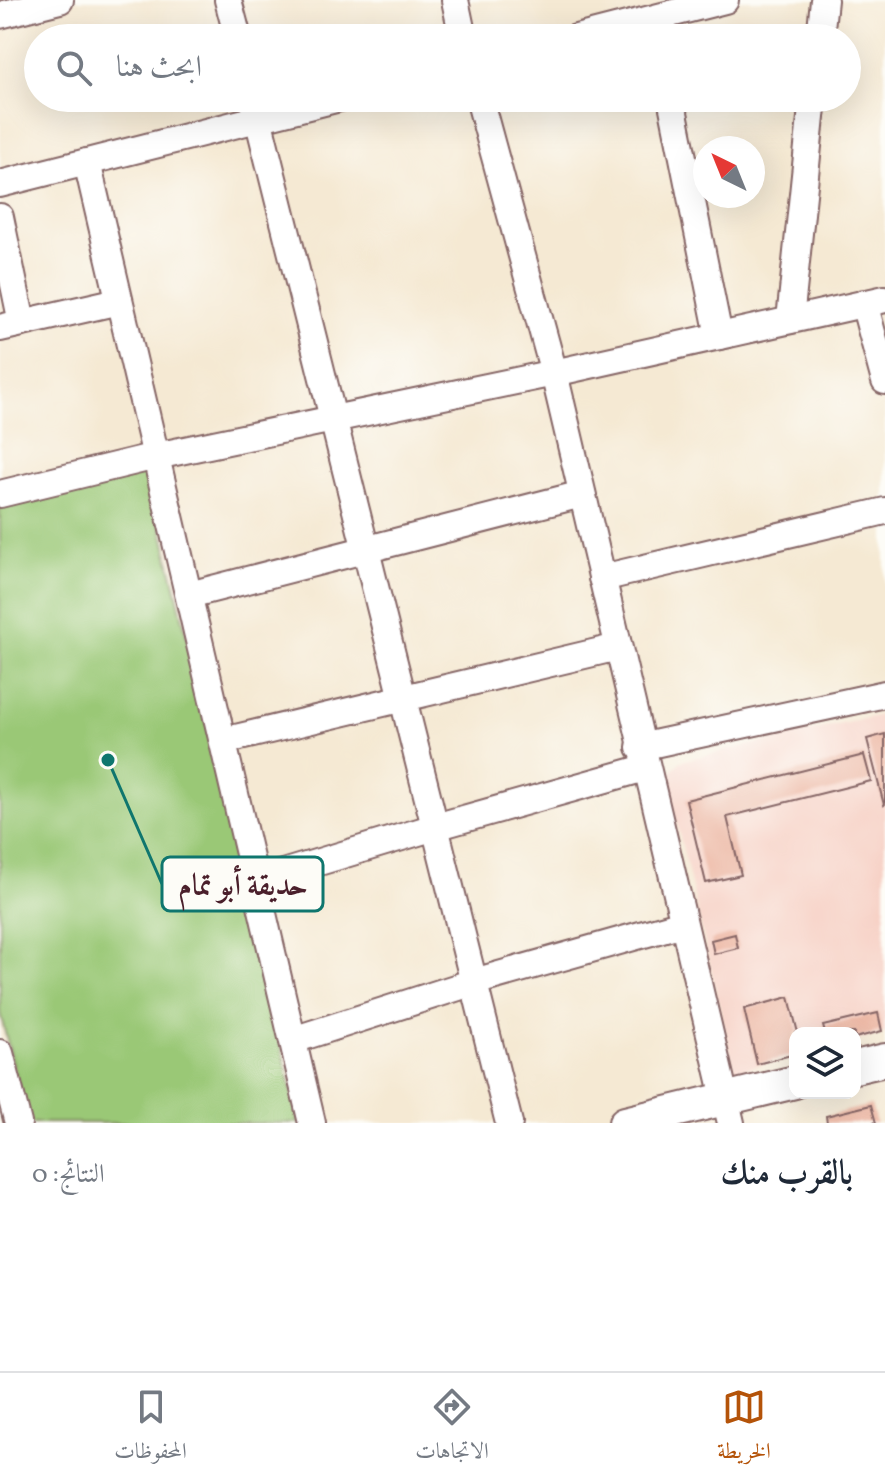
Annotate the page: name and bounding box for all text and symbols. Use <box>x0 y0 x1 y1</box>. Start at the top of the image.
search box <box>24 24 861 112</box>
icon: search <box>52 46 96 90</box>
text: ابحث هنا <box>116 47 202 89</box>
north arrow <box>693 136 765 208</box>
callout: حديقة أبو تمام <box>162 857 323 911</box>
text: حديقة أبو تمام <box>178 864 308 911</box>
map controls <box>789 1027 861 1099</box>
button: layers <box>789 1027 861 1099</box>
text: بالقرب منك <box>721 1151 853 1198</box>
text: النتائج: 0 <box>32 1157 105 1193</box>
tab: المحفوظات <box>114 1385 187 1472</box>
tab: الاتجاهات <box>415 1385 489 1472</box>
tab: الخريطة <box>717 1385 771 1472</box>

